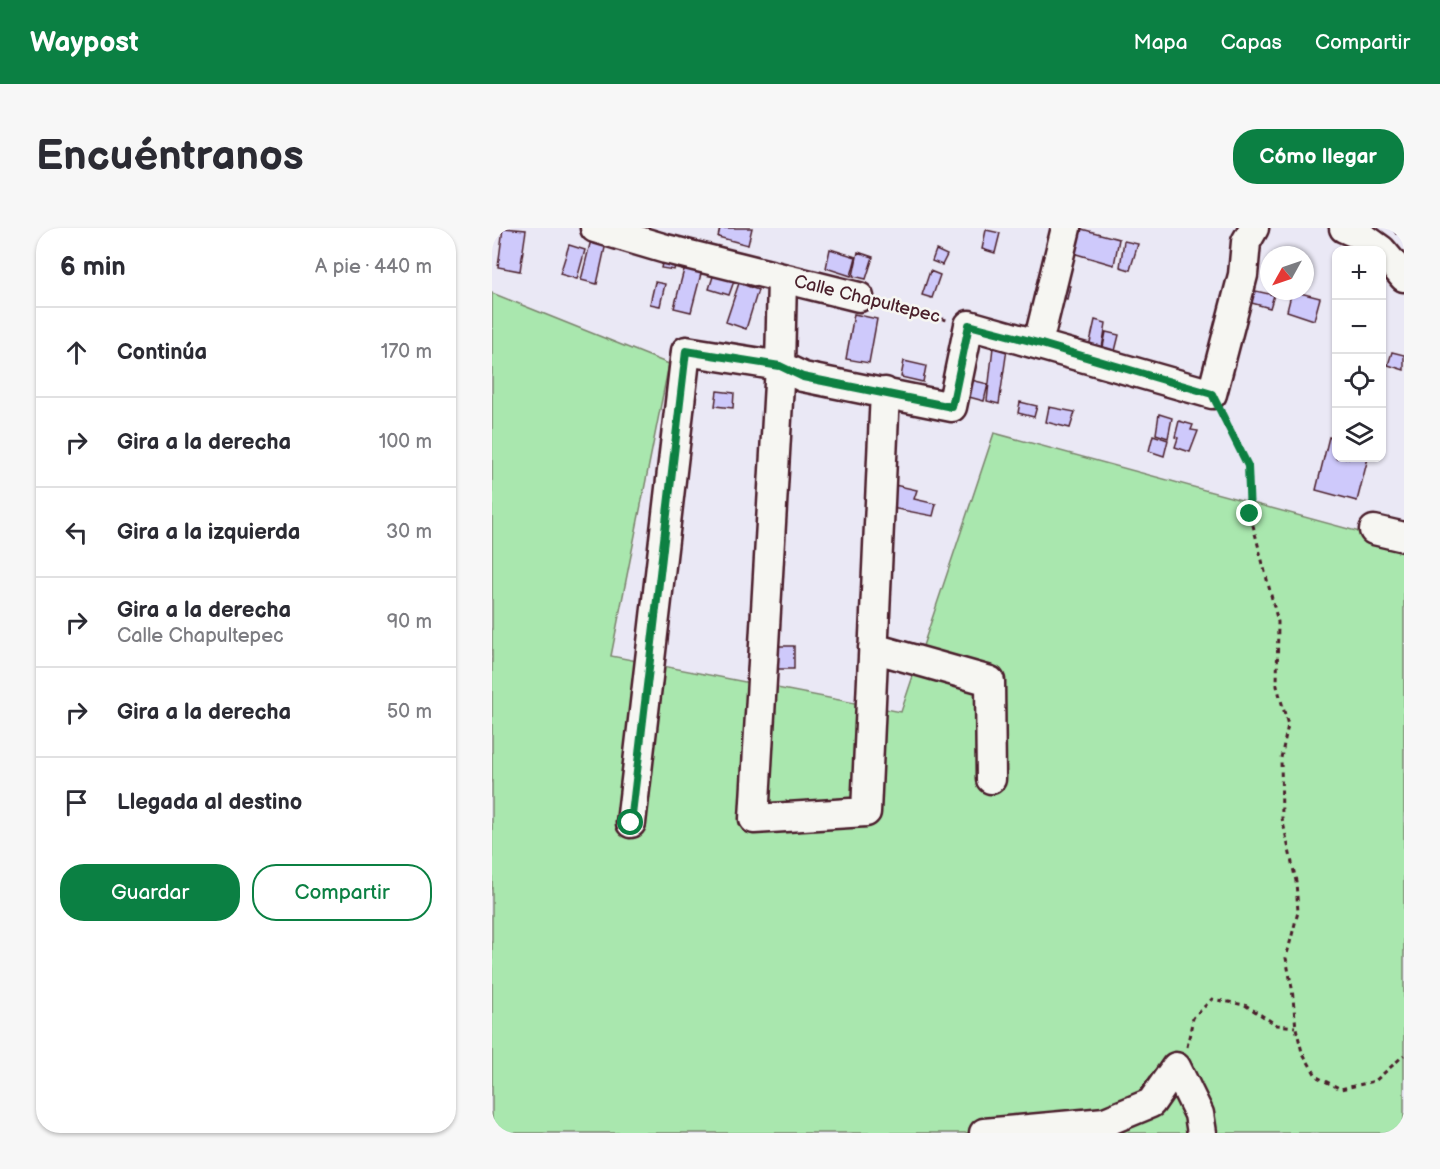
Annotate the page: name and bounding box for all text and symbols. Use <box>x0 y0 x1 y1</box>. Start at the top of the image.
text: Waypost <box>30 26 139 59</box>
text: Mapa <box>1134 30 1188 55</box>
text: Capas <box>1221 30 1282 55</box>
text: Compartir <box>1315 30 1410 55</box>
button: Cómo llegar <box>1233 129 1404 184</box>
text: Encuéntranos <box>36 131 304 182</box>
north arrow <box>1260 246 1314 300</box>
map controls <box>1332 246 1386 462</box>
button: + <box>1332 246 1386 300</box>
text: 6 min <box>60 252 126 283</box>
text: A pie · 440 m <box>315 255 432 279</box>
street label: Calle Chapultepec <box>792 271 942 327</box>
button: − <box>1332 300 1386 354</box>
icon: ahead <box>60 336 93 369</box>
text: Continúa <box>117 339 207 366</box>
text: 170 m <box>381 340 432 364</box>
button: locate <box>1332 354 1386 408</box>
button: layers <box>1332 408 1386 462</box>
icon: right <box>60 426 93 459</box>
text: Gira a la derecha <box>117 429 291 456</box>
text: 100 m <box>379 430 432 454</box>
route end <box>1236 500 1262 526</box>
icon: left <box>60 516 93 549</box>
text: Gira a la izquierda <box>117 519 301 546</box>
text: 30 m <box>386 520 432 544</box>
text: Gira a la derecha <box>117 597 291 624</box>
icon: right <box>60 606 93 639</box>
text: 90 m <box>387 610 432 634</box>
text: Calle Chapultepec <box>117 624 284 648</box>
icon: right <box>60 696 93 729</box>
text: Gira a la derecha <box>117 699 291 726</box>
text: 50 m <box>387 700 432 724</box>
icon: arrive <box>60 786 93 819</box>
text: Llegada al destino <box>117 789 302 816</box>
route start <box>617 809 643 835</box>
button: Guardar <box>60 864 240 921</box>
button: Compartir <box>252 864 432 921</box>

